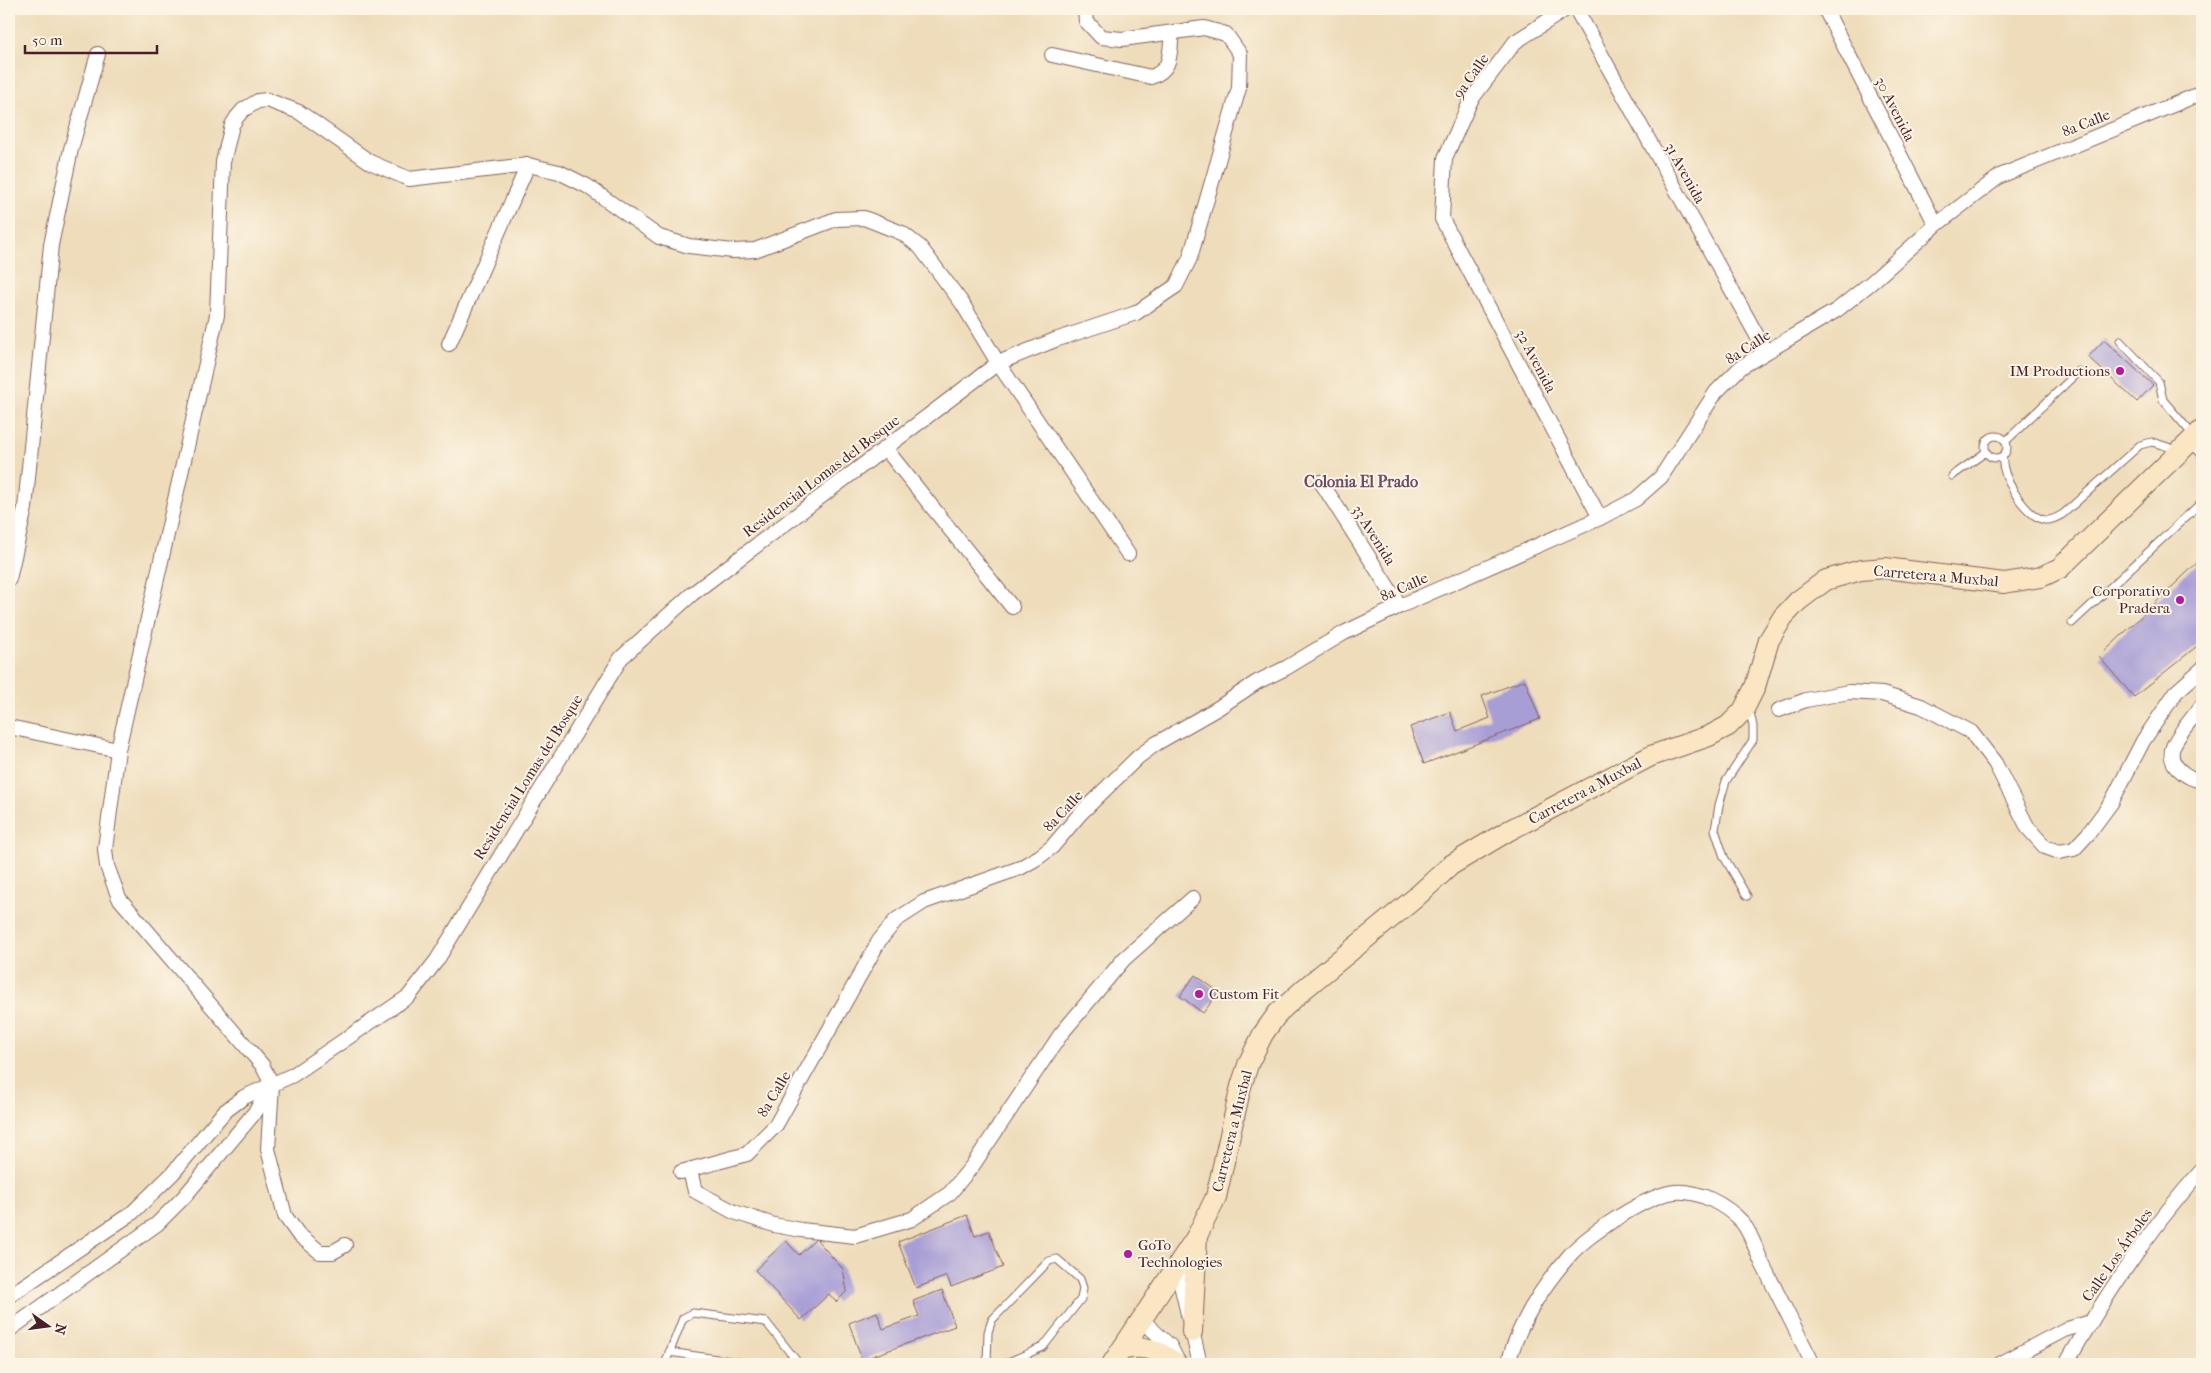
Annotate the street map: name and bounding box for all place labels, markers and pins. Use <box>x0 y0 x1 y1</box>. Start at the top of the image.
place label: IM Productions <box>2010 362 2110 380</box>
marker: IM Productions <box>2114 365 2126 377</box>
place label: Corporativo Pradera <box>2092 582 2171 617</box>
marker: Corporativo Pradera <box>2174 594 2186 606</box>
place label: Custom Fit <box>1209 985 1280 1003</box>
marker: Custom Fit <box>1193 988 1205 1000</box>
place label: GoTo Technologies <box>1138 1236 1223 1271</box>
marker: GoTo Technologies <box>1122 1248 1134 1260</box>

